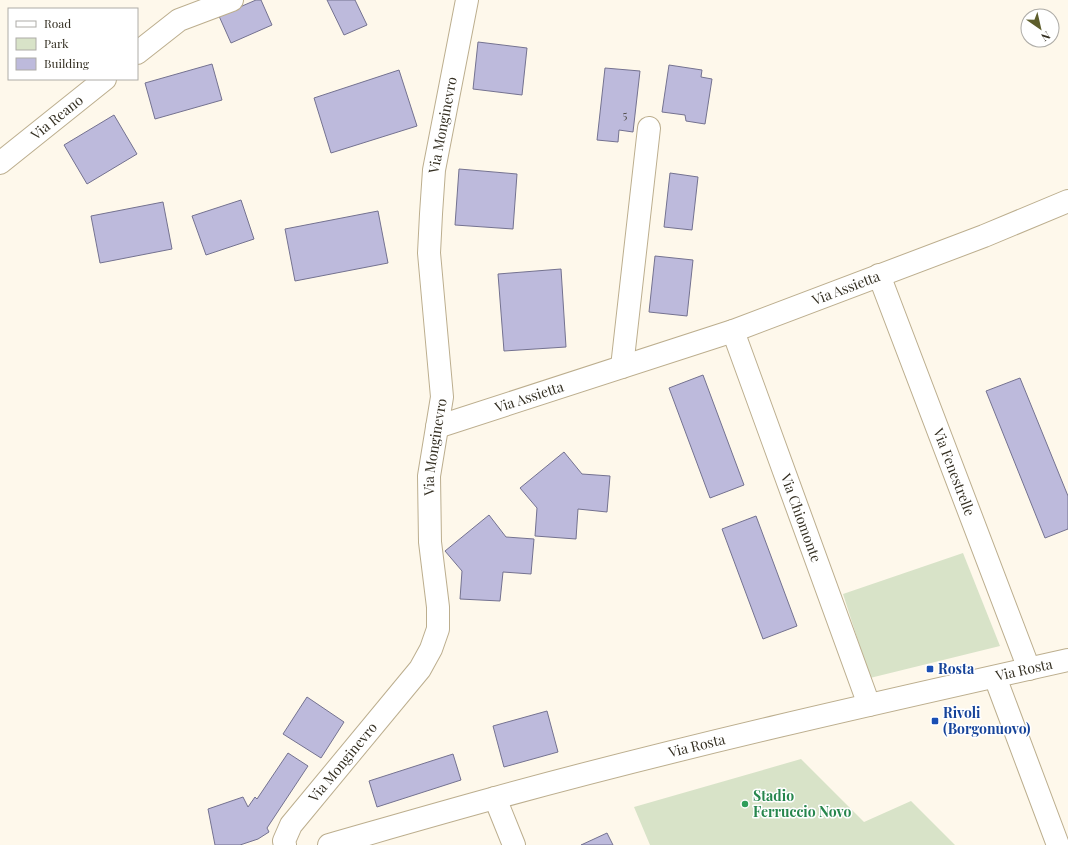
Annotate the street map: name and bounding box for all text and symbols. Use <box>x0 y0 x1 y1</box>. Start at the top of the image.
legend <box>8 8 138 80</box>
north arrow <box>1020 8 1060 48</box>
text: Road <box>44 15 71 31</box>
text: N <box>1038 28 1053 45</box>
text: Park <box>44 35 69 51</box>
text: Building <box>44 55 90 71</box>
street label: Via Monginevro <box>423 75 461 176</box>
street label: Via Reano <box>26 90 87 144</box>
house number: 5 <box>623 106 628 122</box>
street label: Via Assietta <box>808 266 883 310</box>
street label: Via Assietta <box>491 377 566 417</box>
street label: Via Monginevro <box>419 397 451 497</box>
street label: Via Fenestrelle <box>929 425 980 519</box>
street label: Via Chiomonte <box>776 470 826 565</box>
street label: Via Rosta <box>993 654 1054 685</box>
place label: Rosta <box>938 659 975 678</box>
marker: Rosta <box>925 664 935 674</box>
place label: Rivoli (Borgonuovo) <box>943 703 1031 738</box>
marker: Rivoli (Borgonuovo) <box>930 716 940 726</box>
street label: Via Monginevro <box>303 718 381 807</box>
street label: Via Rosta <box>665 729 727 762</box>
place label: Stadio Ferruccio Novo <box>753 786 851 821</box>
marker: Stadio Ferruccio Novo <box>740 799 750 809</box>

